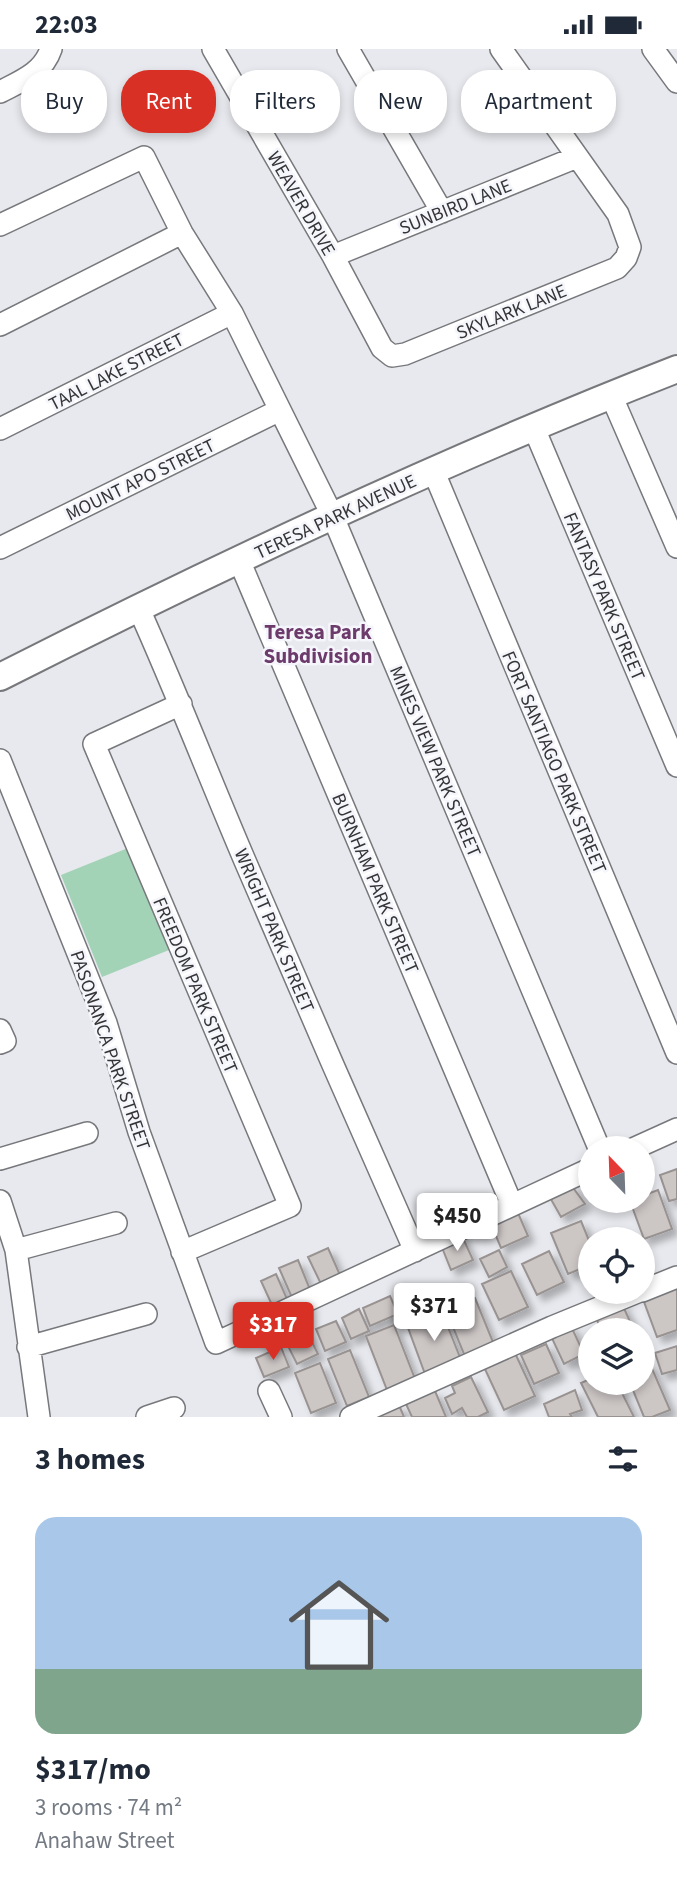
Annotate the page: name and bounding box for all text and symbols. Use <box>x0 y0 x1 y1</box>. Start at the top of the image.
text: 22:03 <box>35 6 98 43</box>
chip: Buy <box>21 70 107 133</box>
chip: Rent <box>121 70 216 133</box>
chip: Filters <box>230 70 340 133</box>
chip: New <box>354 70 447 133</box>
chip: Apartment <box>461 70 616 133</box>
street label: WEAVER DRIVE <box>260 146 342 261</box>
street label: SUNBIRD LANE <box>395 173 516 242</box>
street label: SKYLARK LANE <box>452 278 571 347</box>
street label: TAAL LAKE STREET <box>44 327 189 418</box>
street label: MOUNT APO STREET <box>61 432 220 528</box>
street label: TERESA PARK AVENUE <box>250 468 421 567</box>
street label: FANTASY PARK STREET <box>556 508 651 685</box>
district label: Teresa Park Subdivision <box>263 617 373 671</box>
street label: FORT SANTIAGO PARK STREET <box>494 647 613 878</box>
street label: MINES VIEW PARK STREET <box>382 662 487 861</box>
street label: BURNHAM PARK STREET <box>324 789 425 978</box>
street label: WRIGHT PARK STREET <box>227 844 320 1017</box>
street label: FREEDOM PARK STREET <box>145 893 244 1078</box>
street label: PASONANCA PARK STREET <box>63 947 156 1154</box>
north arrow <box>578 1136 654 1213</box>
map controls <box>578 1136 655 1395</box>
pin: $450 <box>416 1193 498 1253</box>
text: $450 <box>433 1199 481 1232</box>
button: locate <box>578 1227 655 1304</box>
pin: $371 <box>393 1283 475 1343</box>
text: $371 <box>410 1289 458 1322</box>
pin: $317 <box>232 1303 314 1362</box>
text: $317 <box>249 1308 297 1341</box>
button: layers <box>578 1318 655 1395</box>
text: 3 homes <box>35 1438 145 1481</box>
icon: filters <box>604 1440 642 1478</box>
icon: home <box>276 1562 402 1688</box>
text: $317/mo <box>35 1748 151 1791</box>
text: 3 rooms · 74 m² <box>35 1791 182 1824</box>
text: Anahaw Street <box>35 1824 175 1857</box>

